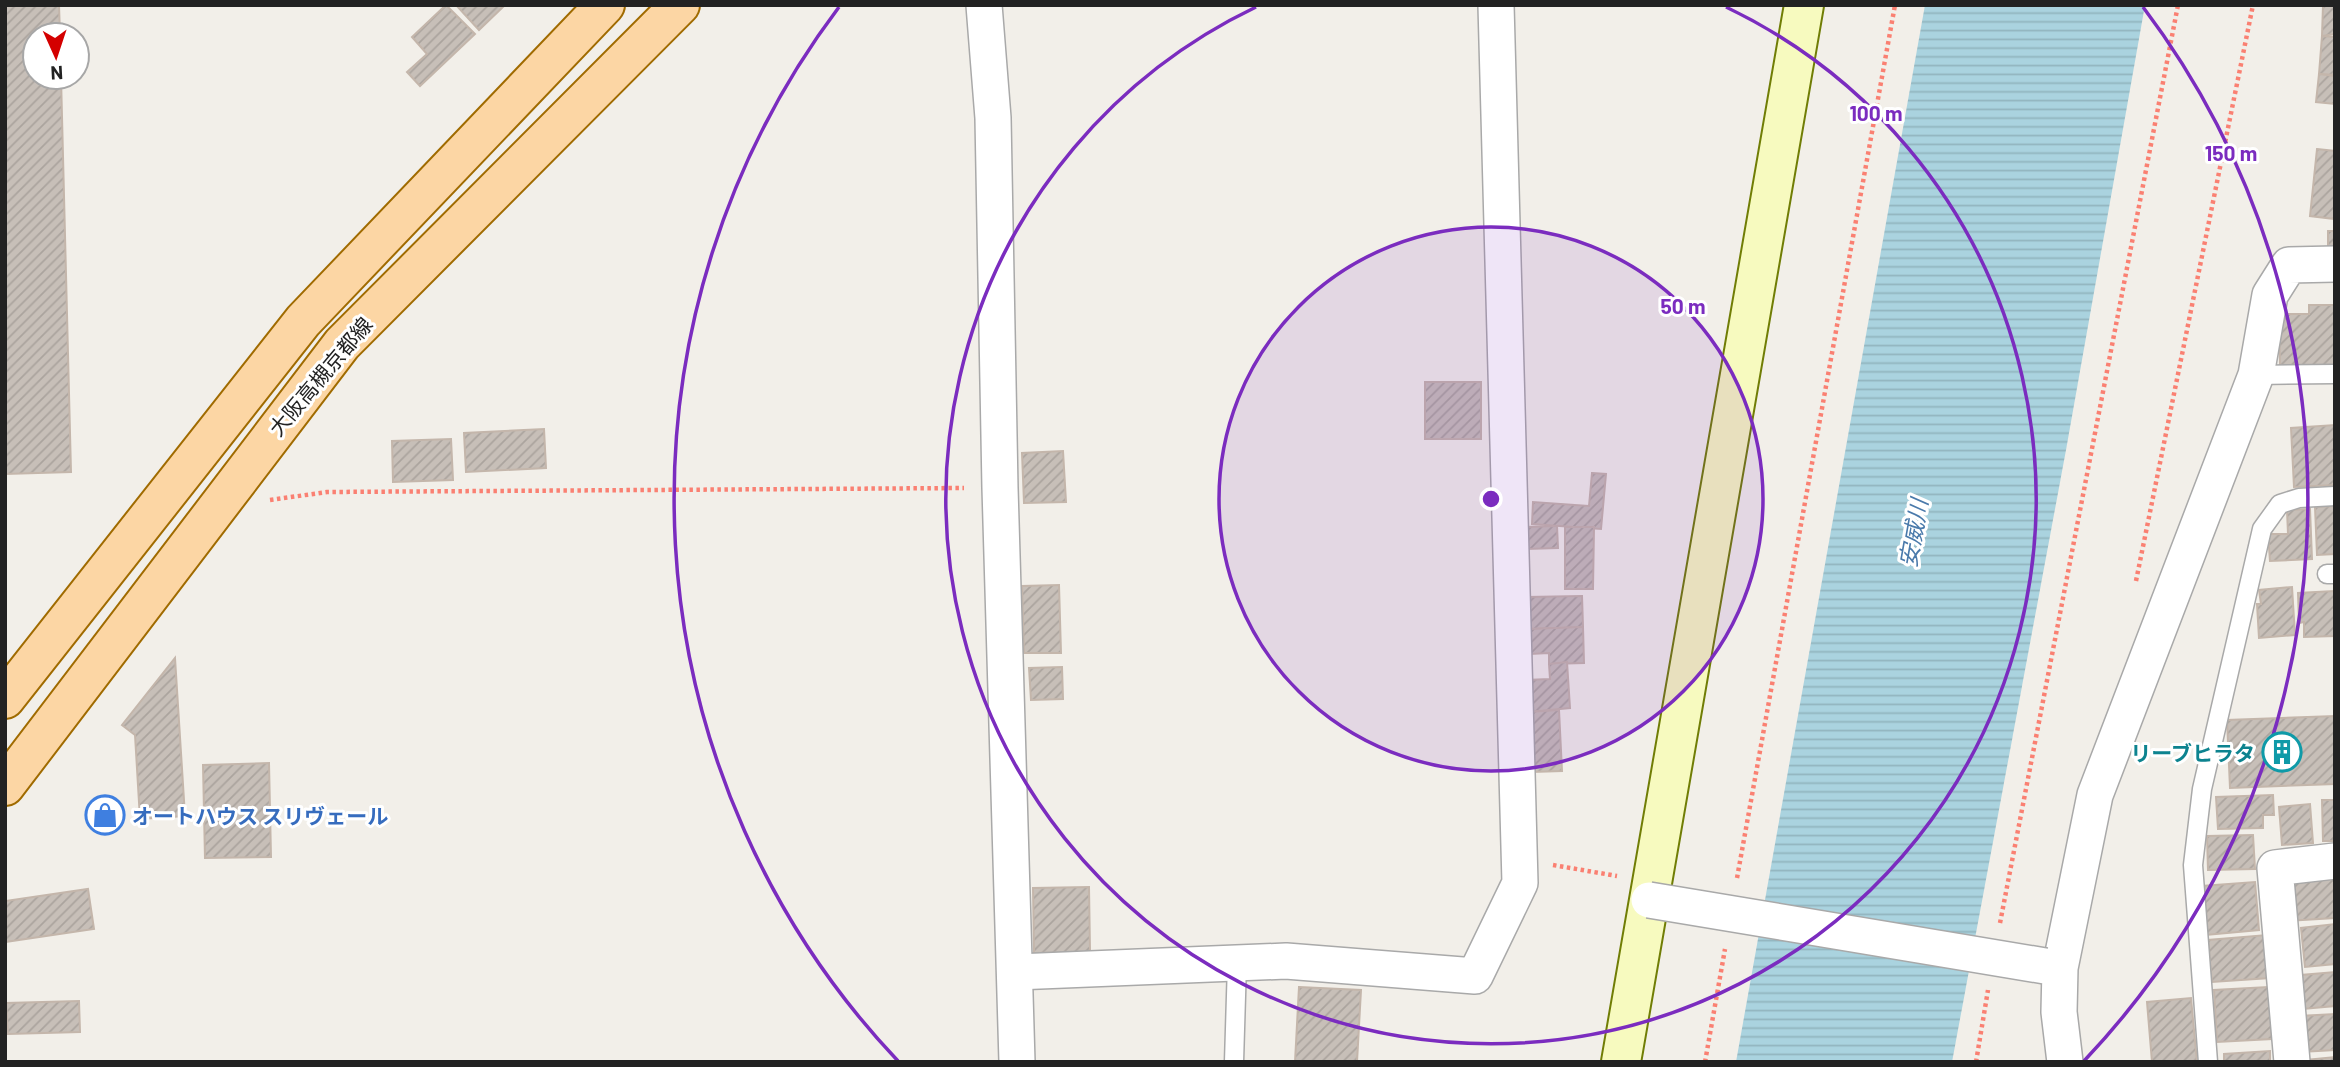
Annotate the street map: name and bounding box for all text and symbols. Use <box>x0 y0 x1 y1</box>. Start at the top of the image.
north arrow <box>21 21 91 91</box>
text: N <box>50 62 64 85</box>
text: 100 m <box>1849 100 1903 125</box>
text: 150 m <box>2205 140 2257 165</box>
text: 50 m <box>1660 293 1706 318</box>
street label: 大阪高槻京都線 <box>263 312 377 440</box>
centre of rings <box>1479 487 1503 511</box>
water label: 安威川 <box>1893 494 1933 569</box>
building icon: リーブヒラタ <box>2261 731 2303 773</box>
place label: リーブヒラタ <box>2130 740 2255 765</box>
shop icon: オートハウス スリヴェール <box>84 794 126 836</box>
place label: オートハウス スリヴェール <box>132 803 388 828</box>

